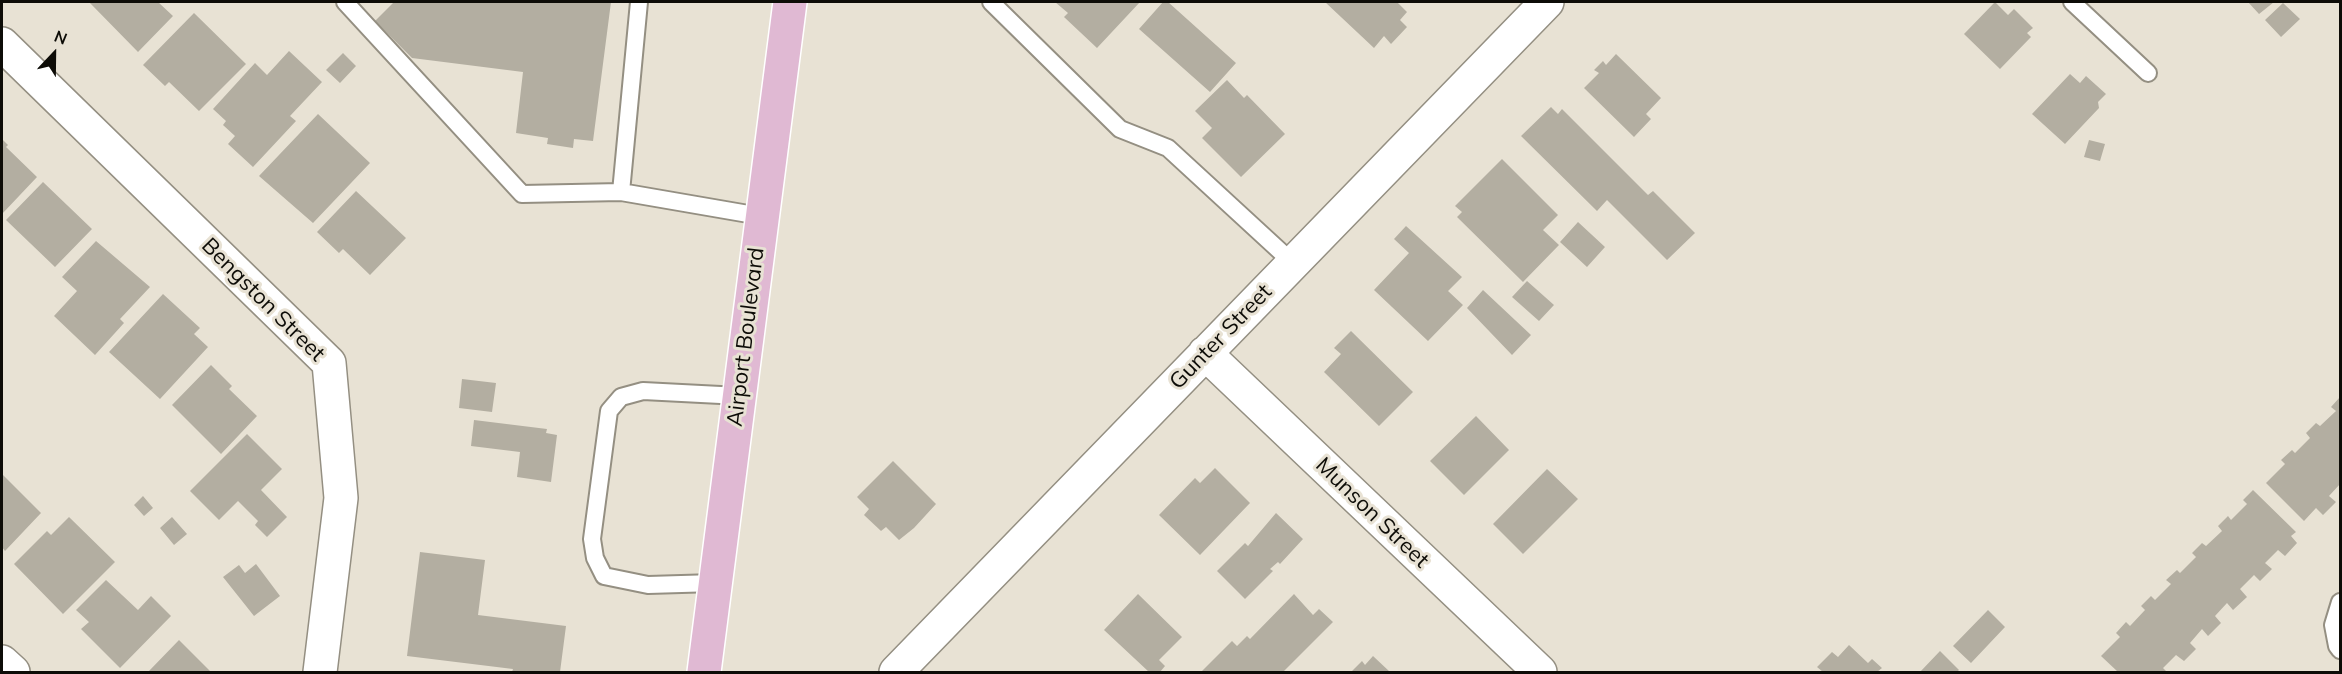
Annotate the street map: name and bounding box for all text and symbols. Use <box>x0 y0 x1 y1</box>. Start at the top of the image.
north arrow <box>24 24 84 84</box>
text: N <box>51 26 70 49</box>
street label: Bengston Street <box>196 233 330 367</box>
street label: Airport Boulevard <box>722 246 770 428</box>
street label: Gunter Street <box>1164 279 1278 395</box>
street label: Munson Street <box>1310 452 1434 574</box>

